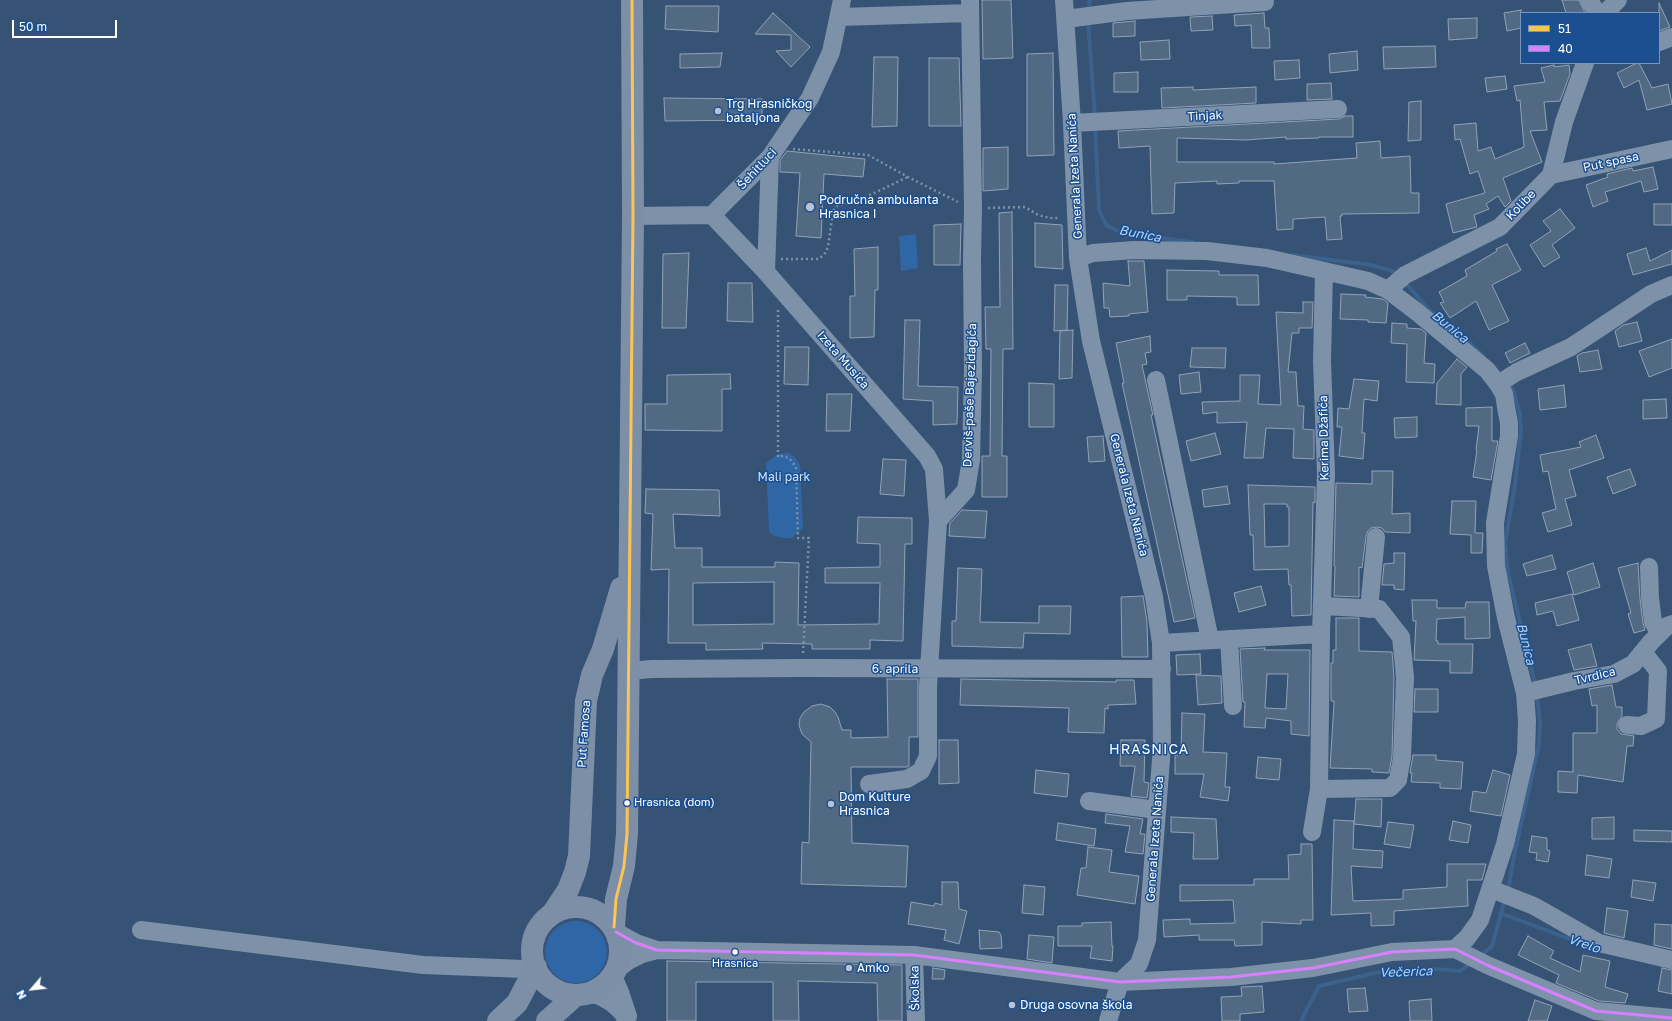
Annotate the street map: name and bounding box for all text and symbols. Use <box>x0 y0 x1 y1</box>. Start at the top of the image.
scale bar <box>14 12 119 38</box>
legend <box>1520 12 1660 64</box>
text: 50 m <box>19 19 47 34</box>
text: 51 <box>1558 21 1571 36</box>
text: 40 <box>1558 41 1573 56</box>
place label: Trg Hrasničkog bataljona <box>726 97 812 125</box>
marker: Trg Hrasničkog bataljona <box>713 106 723 116</box>
street label: Tinjak <box>1187 108 1223 124</box>
street label: Generala Izeta Nanića <box>1065 113 1085 239</box>
street label: Šehitluci <box>734 145 780 193</box>
street label: Put spasa <box>1582 149 1640 175</box>
street label: Kolibe <box>1503 187 1539 223</box>
place label: Područna ambulanta Hrasnica I <box>819 193 938 221</box>
marker: Područna ambulanta Hrasnica I <box>804 201 816 213</box>
water label: Bunica <box>1118 222 1162 246</box>
water label: Bunica <box>1429 308 1471 346</box>
street label: Derviš-paše Bajezidagića <box>960 323 980 467</box>
street label: Izeta Musića <box>814 328 872 392</box>
street label: Kerima Džafića <box>1316 395 1332 481</box>
street label: Generala Izeta Nanića <box>1107 432 1151 558</box>
park label: Mali park <box>758 470 810 484</box>
water label: Bunica <box>1513 622 1539 666</box>
street label: 6. aprila <box>872 661 918 677</box>
street label: Tvrdica <box>1573 664 1617 688</box>
street label: Put Famosa <box>574 700 594 768</box>
district label: HRASNICA <box>1109 742 1189 758</box>
street label: Generala Izeta Nanića <box>1143 776 1167 902</box>
place label: Dom Kulture Hrasnica <box>839 790 911 818</box>
place label: Hrasnica (dom) <box>634 796 715 810</box>
marker: Hrasnica (dom) <box>622 798 632 808</box>
marker: Dom Kulture Hrasnica <box>826 799 836 809</box>
water label: Vrelo <box>1566 931 1602 957</box>
marker: Hrasnica <box>730 947 740 957</box>
place label: Hrasnica <box>712 957 758 971</box>
place label: Amko <box>857 961 889 975</box>
marker: Amko <box>844 963 854 973</box>
water label: Večerica <box>1379 963 1433 981</box>
street label: Školska <box>907 965 923 1011</box>
north arrow <box>12 969 52 1009</box>
text: N <box>13 988 29 1002</box>
place label: Druga osovna škola <box>1020 998 1133 1012</box>
marker: Druga osovna škola <box>1007 1000 1017 1010</box>

